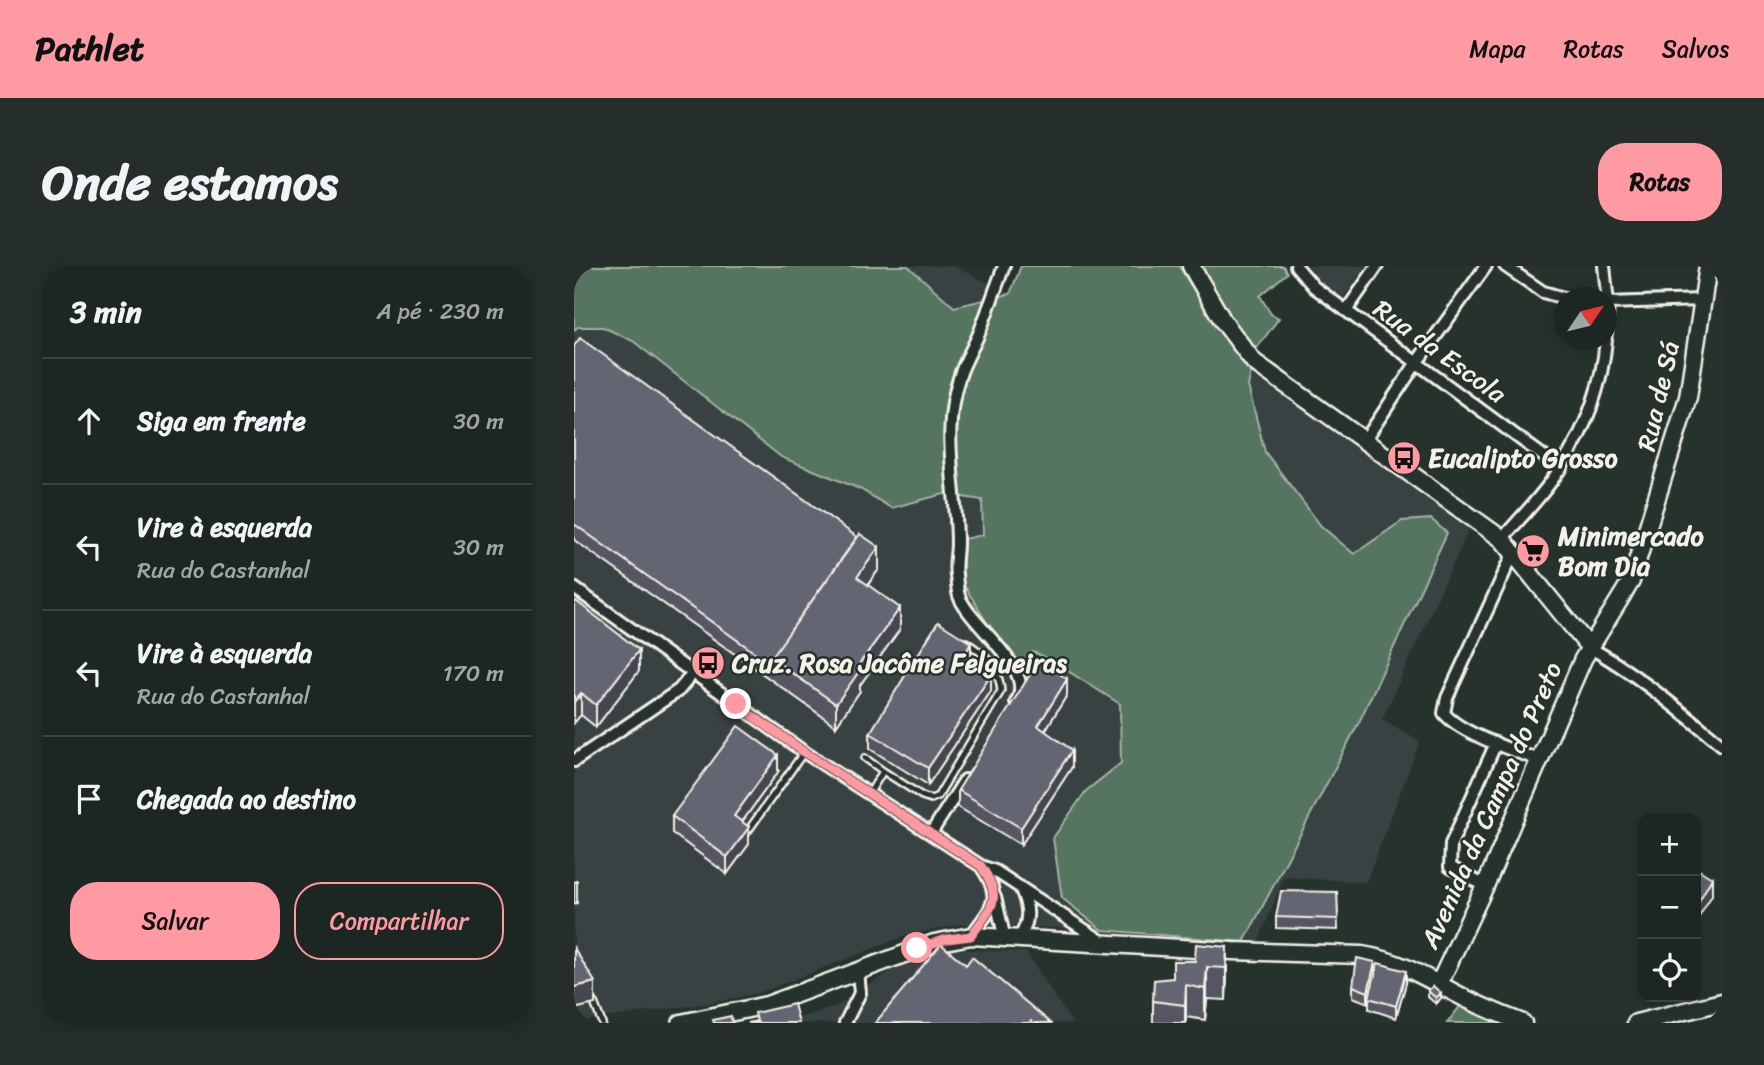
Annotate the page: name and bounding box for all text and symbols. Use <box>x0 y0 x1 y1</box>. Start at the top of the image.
text: Pathlet <box>35 20 144 78</box>
text: Mapa <box>1469 28 1526 70</box>
text: Rotas <box>1564 28 1624 70</box>
text: Salvos <box>1662 28 1729 70</box>
text: Onde estamos <box>42 139 338 226</box>
button: Rotas <box>1598 143 1722 221</box>
text: 3 min <box>70 285 142 339</box>
street label: Rua da Escola <box>1363 287 1517 416</box>
north arrow <box>1554 287 1617 350</box>
text: A pé · 230 m <box>377 291 504 332</box>
street label: Rua de Sá <box>1623 336 1693 456</box>
text: Siga em frente <box>137 398 306 444</box>
text: 30 m <box>453 401 504 442</box>
icon: ahead <box>70 402 108 440</box>
place label: Eucalipto Grosso <box>1428 435 1618 481</box>
bus stop icon: Eucalipto Grosso <box>1385 439 1423 477</box>
text: Vire à esquerda <box>137 504 312 550</box>
place label: Minimercado Bom Dia <box>1557 513 1704 589</box>
text: 30 m <box>453 527 504 568</box>
icon: left <box>70 528 108 566</box>
supermarket icon: Minimercado Bom Dia <box>1514 532 1552 570</box>
text: Rua do Castanhal <box>137 550 310 591</box>
text: Vire à esquerda <box>137 630 312 676</box>
place label: Cruz. Rosa Jacôme Felgueiras <box>731 640 1068 686</box>
bus stop icon: Cruz. Rosa Jacôme Felgueiras <box>689 644 727 682</box>
text: 170 m <box>443 653 504 694</box>
icon: left <box>70 654 108 692</box>
street label: Avenida da Campa do Preto <box>1406 654 1575 957</box>
text: Rua do Castanhal <box>137 676 310 717</box>
route end <box>720 688 751 719</box>
text: Chegada ao destino <box>137 776 356 822</box>
icon: arrive <box>70 780 108 818</box>
map controls <box>1638 813 1701 1002</box>
button: + <box>1638 813 1701 876</box>
button: − <box>1638 876 1701 939</box>
button: Salvar <box>70 882 280 960</box>
button: Compartilhar <box>294 882 504 960</box>
route start <box>901 932 932 963</box>
button: locate <box>1638 939 1701 1002</box>

